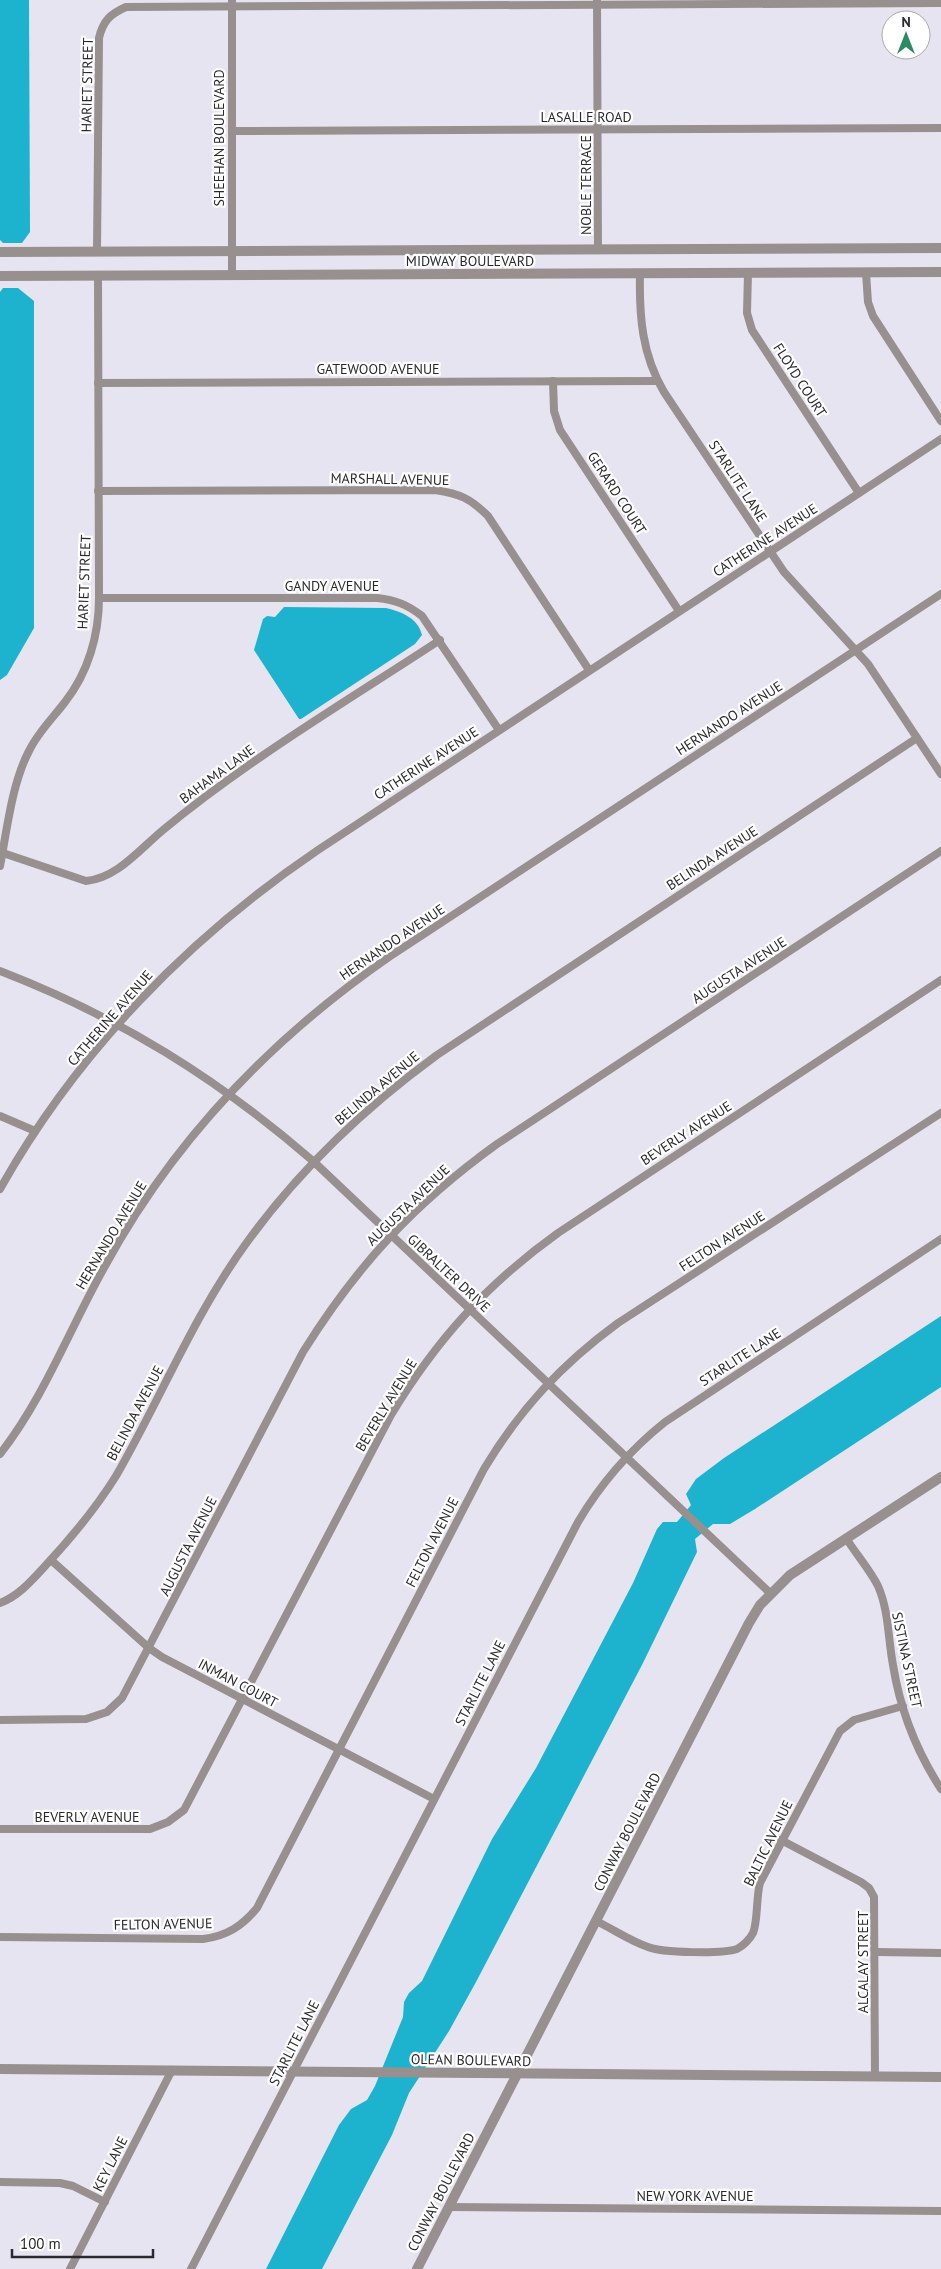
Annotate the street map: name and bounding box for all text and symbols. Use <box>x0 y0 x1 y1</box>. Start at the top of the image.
north arrow <box>881 10 931 60</box>
text: N <box>901 13 911 31</box>
street label: HARIET STREET <box>77 37 97 133</box>
street label: SHEEHAN BOULEVARD <box>210 69 228 207</box>
street label: LASALLE ROAD <box>540 108 632 126</box>
street label: NOBLE TERRACE <box>577 135 595 235</box>
street label: MIDWAY BOULEVARD <box>406 252 534 270</box>
street label: FLOYD COURT <box>769 340 831 421</box>
street label: GATEWOOD AVENUE <box>316 360 440 378</box>
street label: STARLITE LANE <box>705 437 771 525</box>
street label: GERARD COURT <box>584 448 651 538</box>
street label: MARSHALL AVENUE <box>330 469 450 489</box>
street label: CATHERINE AVENUE <box>709 499 821 581</box>
street label: HARIET STREET <box>73 534 95 630</box>
street label: GANDY AVENUE <box>285 577 379 595</box>
street label: HERNANDO AVENUE <box>672 677 786 759</box>
street label: CATHERINE AVENUE <box>370 722 482 804</box>
street label: BAHAMA LANE <box>176 741 258 807</box>
street label: BELINDA AVENUE <box>663 822 761 894</box>
street label: HERNANDO AVENUE <box>336 900 448 984</box>
street label: AUGUSTA AVENUE <box>688 933 790 1007</box>
street label: CATHERINE AVENUE <box>63 966 157 1070</box>
street label: BELINDA AVENUE <box>331 1047 423 1129</box>
street label: BEVERLY AVENUE <box>637 1097 735 1169</box>
street label: AUGUSTA AVENUE <box>362 1161 454 1249</box>
street label: HERNANDO AVENUE <box>72 1177 150 1293</box>
street label: FELTON AVENUE <box>676 1207 768 1275</box>
street label: GIBRALTER DRIVE <box>404 1230 494 1316</box>
street label: STARLITE LANE <box>696 1324 784 1390</box>
street label: BEVERLY AVENUE <box>351 1355 421 1455</box>
street label: BELINDA AVENUE <box>102 1362 168 1464</box>
street label: AUGUSTA AVENUE <box>155 1493 221 1599</box>
street label: FELTON AVENUE <box>402 1494 462 1590</box>
street label: SISTINA STREET <box>888 1610 926 1710</box>
street label: STARLITE LANE <box>451 1637 509 1729</box>
street label: INMAN COURT <box>195 1655 281 1712</box>
street label: CONWAY BOULEVARD <box>589 1770 665 1894</box>
street label: BALTIC AVENUE <box>739 1797 797 1889</box>
street label: BEVERLY AVENUE <box>34 1808 140 1826</box>
street label: ALCALAY STREET <box>854 1911 872 2013</box>
street label: FELTON AVENUE <box>113 1914 213 1934</box>
street label: STARLITE LANE <box>265 1997 323 2089</box>
street label: OLEAN BOULEVARD <box>411 2050 531 2070</box>
street label: CONWAY BOULEVARD <box>403 2130 479 2254</box>
street label: KEY LANE <box>88 2133 132 2195</box>
street label: NEW YORK AVENUE <box>636 2187 754 2205</box>
scale bar <box>12 2226 154 2258</box>
text: 100 m <box>20 2234 61 2253</box>

